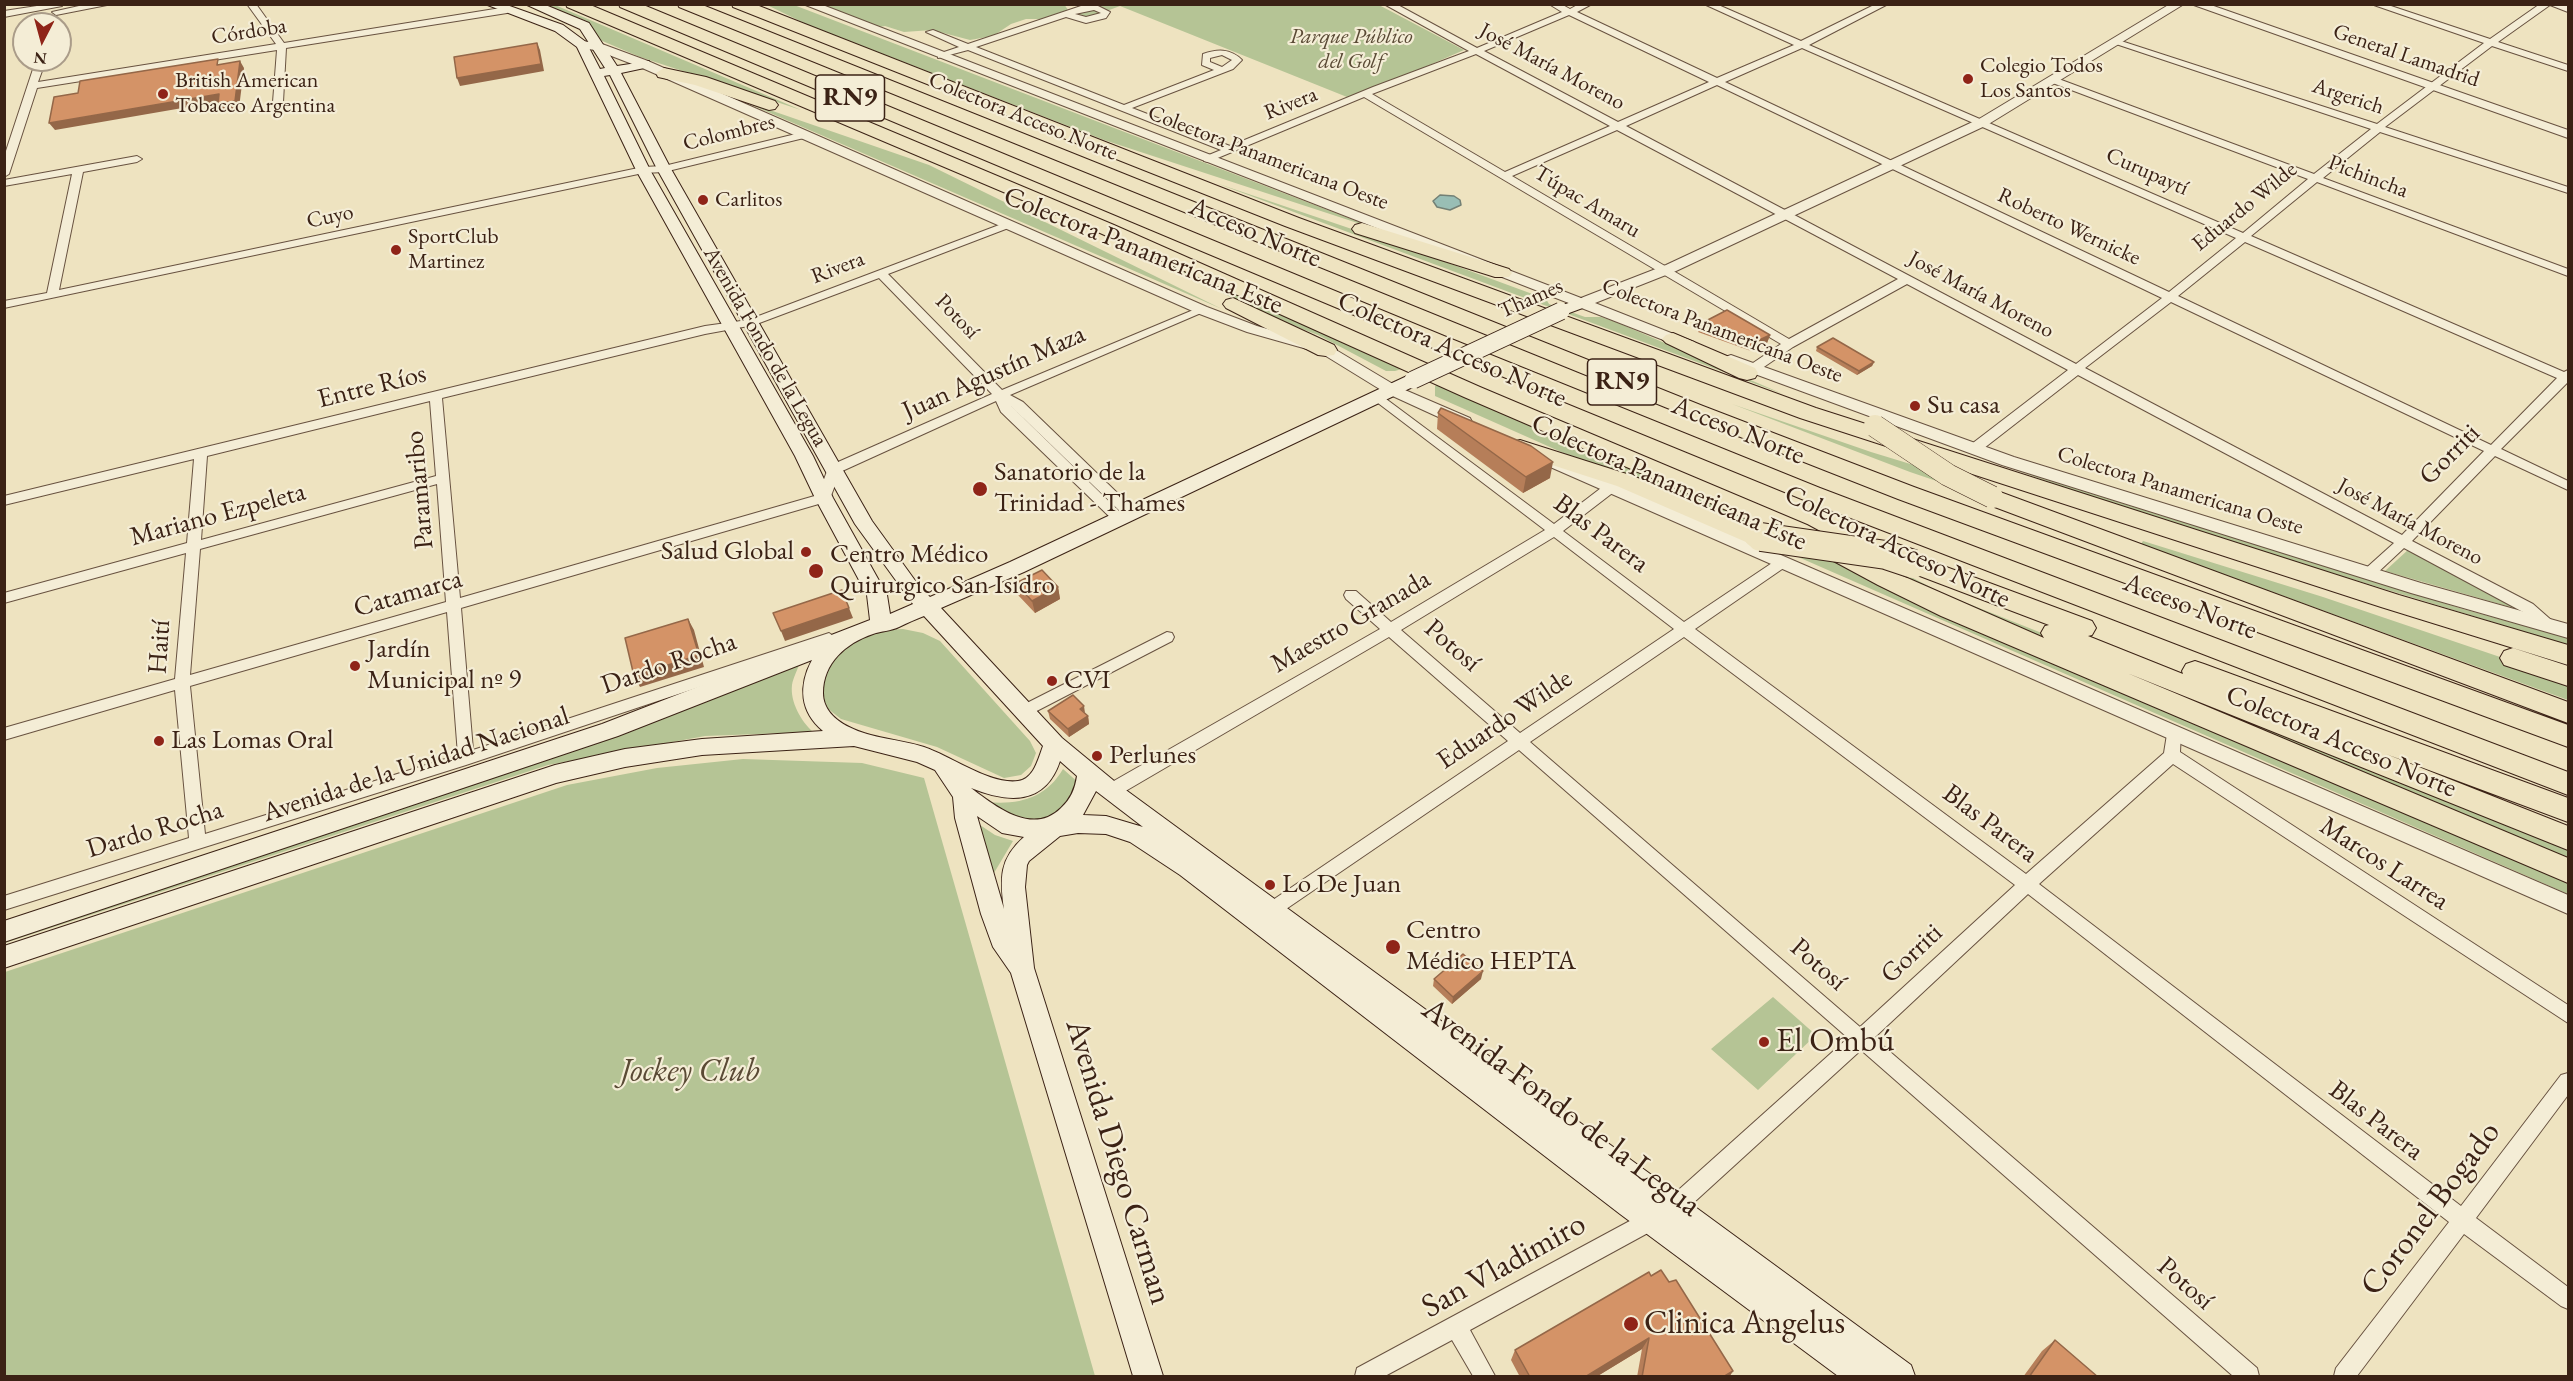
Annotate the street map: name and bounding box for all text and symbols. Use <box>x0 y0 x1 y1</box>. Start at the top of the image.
north arrow <box>12 12 72 72</box>
street label: Córdoba <box>210 13 288 51</box>
street label: José María Moreno <box>1475 17 1629 117</box>
street label: General Lamadrid <box>2329 19 2483 93</box>
park label: Parque Público del Golf <box>1289 24 1413 76</box>
text: N <box>33 47 48 70</box>
place label: Colegio Todos Los Santos <box>1980 53 2103 104</box>
street label: Colectora Acceso Norte <box>925 67 1121 167</box>
place label: British American Tobacco Argentina <box>175 68 335 119</box>
marker: Colegio Todos Los Santos <box>1961 72 1975 86</box>
street label: Argerich <box>2309 73 2387 121</box>
road number: RN9 <box>816 75 884 121</box>
street label: Rivera <box>1261 81 1321 127</box>
marker: British American Tobacco Argentina <box>156 87 170 101</box>
street label: Colectora Panamericana Oeste <box>1144 100 1392 216</box>
street label: Colombres <box>680 109 778 157</box>
street label: Curupaytí <box>2102 142 2192 202</box>
street label: Pichincha <box>2324 150 2412 204</box>
street label: Eduardo Wilde <box>2187 157 2303 257</box>
street label: Túpac Amaru <box>1529 160 1645 244</box>
street label: Colectora Panamericana Este <box>999 180 1287 322</box>
street label: Roberto Wernicke <box>1993 182 2145 272</box>
place label: Carlitos <box>715 187 782 213</box>
street label: Acceso Norte <box>1184 191 1326 275</box>
marker: Carlitos <box>696 193 710 207</box>
street label: Cuyo <box>304 199 356 235</box>
place label: SportClub Martinez <box>408 224 499 276</box>
street label: Avenida Fondo de la Legua <box>697 242 833 452</box>
marker: SportClub Martinez <box>389 243 403 257</box>
street label: José María Moreno <box>1904 245 2058 345</box>
street label: Rivera <box>808 246 868 290</box>
street label: Thames <box>1495 273 1567 325</box>
street label: Colectora Panamericana Oeste <box>1598 273 1846 389</box>
street label: Colectora Acceso Norte <box>1332 285 1572 415</box>
street label: Potosí <box>929 289 985 345</box>
street label: Juan Agustín Maza <box>897 318 1091 428</box>
street label: Entre Ríos <box>314 358 430 416</box>
road number: RN9 <box>1588 359 1656 405</box>
street label: Acceso Norte <box>1667 390 1809 472</box>
place label: Su casa <box>1927 390 2000 422</box>
marker: Su casa <box>1908 399 1922 413</box>
street label: Colectora Panamericana Este <box>1526 408 1812 558</box>
street label: Gorriti <box>2413 418 2487 492</box>
street label: Paramaribo <box>399 429 441 551</box>
street label: Colectora Panamericana Oeste <box>2054 441 2306 541</box>
place label: Sanatorio de la Trinidad - Thames <box>994 457 1185 520</box>
street label: José María Moreno <box>2333 472 2487 572</box>
street label: Mariano Ezpeleta <box>127 476 309 554</box>
street label: Colectora Acceso Norte <box>1779 478 2015 616</box>
marker: Sanatorio de la Trinidad - Thames <box>971 480 989 498</box>
street label: Blas Parera <box>1547 488 1655 580</box>
place label: Salud Global <box>661 536 794 568</box>
place label: Centro Médico Quirurgico San Isidro <box>830 539 1055 602</box>
marker: Salud Global <box>799 545 813 559</box>
marker: Centro Médico Quirurgico San Isidro <box>807 562 825 580</box>
street label: Catamarca <box>350 563 466 625</box>
street label: Maestro Granada <box>1265 563 1437 681</box>
street label: Acceso Norte <box>2119 567 2261 647</box>
street label: Potosí <box>1417 613 1487 679</box>
street label: Haití <box>142 619 178 675</box>
street label: Dardo Rocha <box>597 626 741 702</box>
place label: Jardín Municipal nº 9 <box>367 634 521 697</box>
marker: Jardín Municipal nº 9 <box>348 659 362 673</box>
street label: Eduardo Wilde <box>1431 663 1579 777</box>
place label: CVI <box>1064 665 1110 697</box>
marker: CVI <box>1045 674 1059 688</box>
street label: Colectora Acceso Norte <box>2221 679 2461 805</box>
street label: Avenida de la Unidad Nacional <box>259 700 573 830</box>
place label: Las Lomas Oral <box>171 725 334 757</box>
marker: Las Lomas Oral <box>152 734 166 748</box>
place label: Perlunes <box>1109 740 1196 772</box>
marker: Perlunes <box>1090 749 1104 763</box>
street label: Blas Parera <box>1936 778 2044 870</box>
street label: Dardo Rocha <box>83 794 227 866</box>
street label: Marcos Larrea <box>2313 810 2455 918</box>
place label: Lo De Juan <box>1282 869 1401 901</box>
marker: Lo De Juan <box>1263 878 1277 892</box>
place label: Centro Médico HEPTA <box>1406 915 1576 978</box>
street label: Gorriti <box>1874 917 1950 991</box>
street label: Potosí <box>1783 932 1853 998</box>
marker: Centro Médico HEPTA <box>1384 938 1402 956</box>
street label: Avenida Fondo de la Legua <box>1414 990 1708 1226</box>
street label: Avenida Diego Carman <box>1056 1015 1180 1309</box>
place label: El Ombú <box>1776 1022 1894 1062</box>
marker: El Ombú <box>1757 1035 1771 1049</box>
park label: Jockey Club <box>620 1052 760 1092</box>
street label: Blas Parera <box>2322 1074 2430 1168</box>
street label: Coronel Bogado <box>2353 1114 2509 1304</box>
street label: San Vladimiro <box>1415 1205 1593 1327</box>
street label: Potosí <box>2150 1251 2220 1317</box>
place label: Clinica Angelus <box>1644 1304 1845 1344</box>
marker: Clinica Angelus <box>1622 1315 1640 1333</box>

